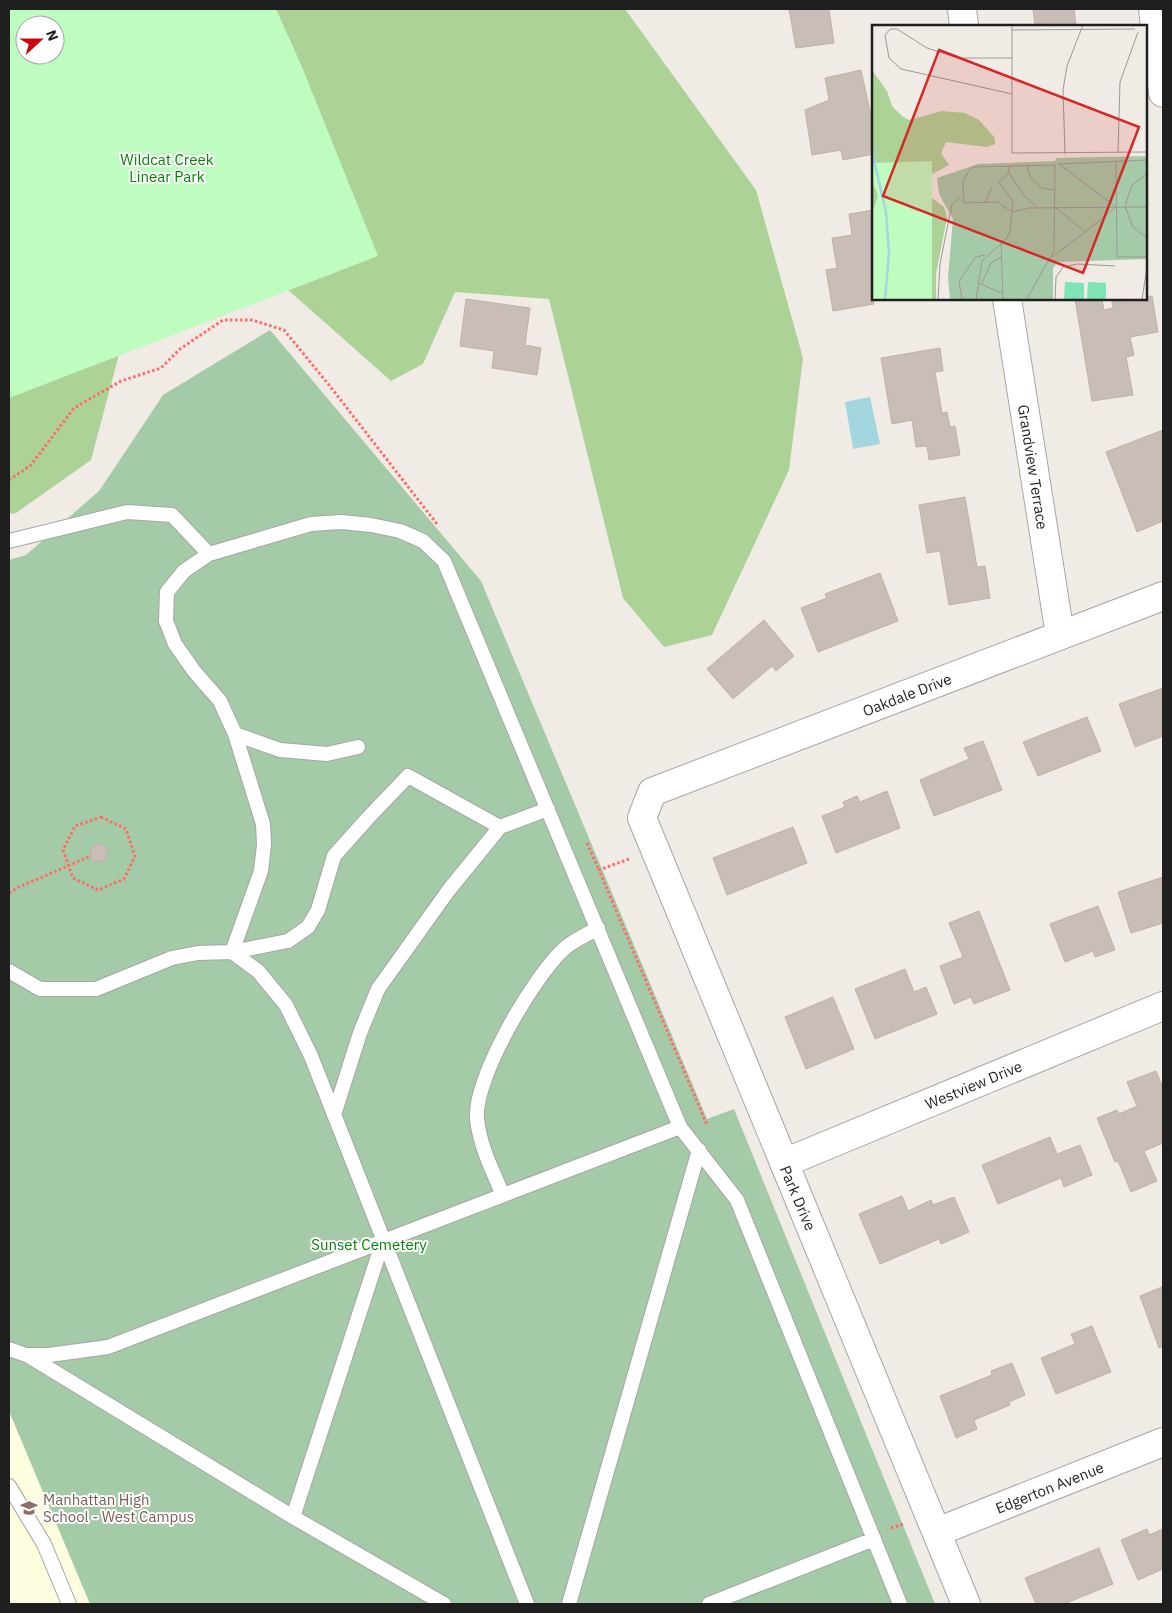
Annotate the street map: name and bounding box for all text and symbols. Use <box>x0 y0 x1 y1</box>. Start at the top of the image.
north arrow <box>15 15 65 65</box>
inset map <box>872 25 1147 300</box>
text: N <box>42 27 62 43</box>
park label: Wildcat Creek Linear Park <box>120 150 214 186</box>
street label: Grandview Terrace <box>1014 403 1053 531</box>
street label: Oakdale Drive <box>860 669 954 720</box>
street label: Westview Drive <box>922 1056 1025 1113</box>
street label: Park Drive <box>776 1163 820 1233</box>
park label: Sunset Cemetery <box>311 1235 427 1254</box>
street label: Edgerton Avenue <box>993 1457 1106 1517</box>
place label: Manhattan High School - West Campus <box>43 1490 194 1526</box>
school or university icon: Manhattan High School - West Campus <box>19 1498 39 1518</box>

